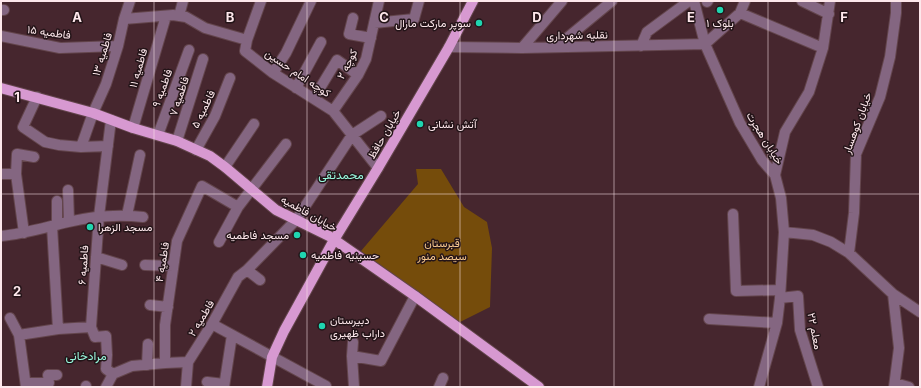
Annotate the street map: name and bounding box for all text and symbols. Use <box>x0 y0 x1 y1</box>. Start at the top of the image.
marker: بلوک ۱ <box>715 5 725 15</box>
text: A <box>72 9 82 25</box>
text: B <box>226 9 235 25</box>
text: C <box>379 9 389 25</box>
text: D <box>532 9 542 25</box>
text: E <box>687 9 695 25</box>
text: F <box>840 9 848 25</box>
place label: سوپر مارکت مارال <box>395 16 471 31</box>
place label: بلوک ۱ <box>706 16 734 30</box>
marker: سوپر مارکت مارال <box>474 18 484 28</box>
street label: فاطمیه ۱۵ <box>26 22 72 42</box>
street label: نقلیه شهرداری <box>546 27 608 43</box>
street label: فاطمیه ۱۳ <box>89 31 115 77</box>
street label: کوچه امام حسین <box>262 46 333 101</box>
street label: فاطمیه ۱۱ <box>126 47 150 89</box>
street label: کوچه ۲ <box>334 47 361 82</box>
street label: فاطمیه ۹ <box>149 67 175 109</box>
street label: فاطمیه ۷ <box>166 75 192 117</box>
street label: فاطمیه ۵ <box>188 88 218 130</box>
text: 1 <box>14 89 20 105</box>
street label: خیابان کوهسار <box>839 90 875 157</box>
street label: خیابان حافظ <box>364 107 404 161</box>
street label: خیابان هجرت <box>743 109 787 167</box>
place label: آتش نشانی <box>428 117 478 131</box>
marker: آتش نشانی <box>415 119 425 129</box>
district label: محمدتقی <box>318 167 364 183</box>
street label: خیابان فاطمیه <box>278 192 340 234</box>
place label: مسجد الزهرا <box>98 220 153 234</box>
marker: مسجد الزهرا <box>85 222 95 232</box>
place label: مسجد فاطمیه <box>226 228 289 242</box>
marker: مسجد فاطمیه <box>292 230 302 240</box>
park label: قبرستان سیصد منور <box>416 236 467 263</box>
street label: فاطمیه ۴ <box>152 241 172 283</box>
street label: فاطمیه ۶ <box>75 245 91 285</box>
place label: حسینیه فاطمیه <box>311 248 379 262</box>
marker: حسینیه فاطمیه <box>298 250 308 260</box>
text: 2 <box>13 283 21 299</box>
street label: فاطمیه ۲ <box>185 297 217 339</box>
street label: معلم ۲۲ <box>804 311 825 351</box>
place label: دبیرستان داراب ظهیری <box>330 313 385 340</box>
marker: دبیرستان داراب ظهیری <box>317 321 327 331</box>
district label: مرادخانی <box>65 348 107 364</box>

